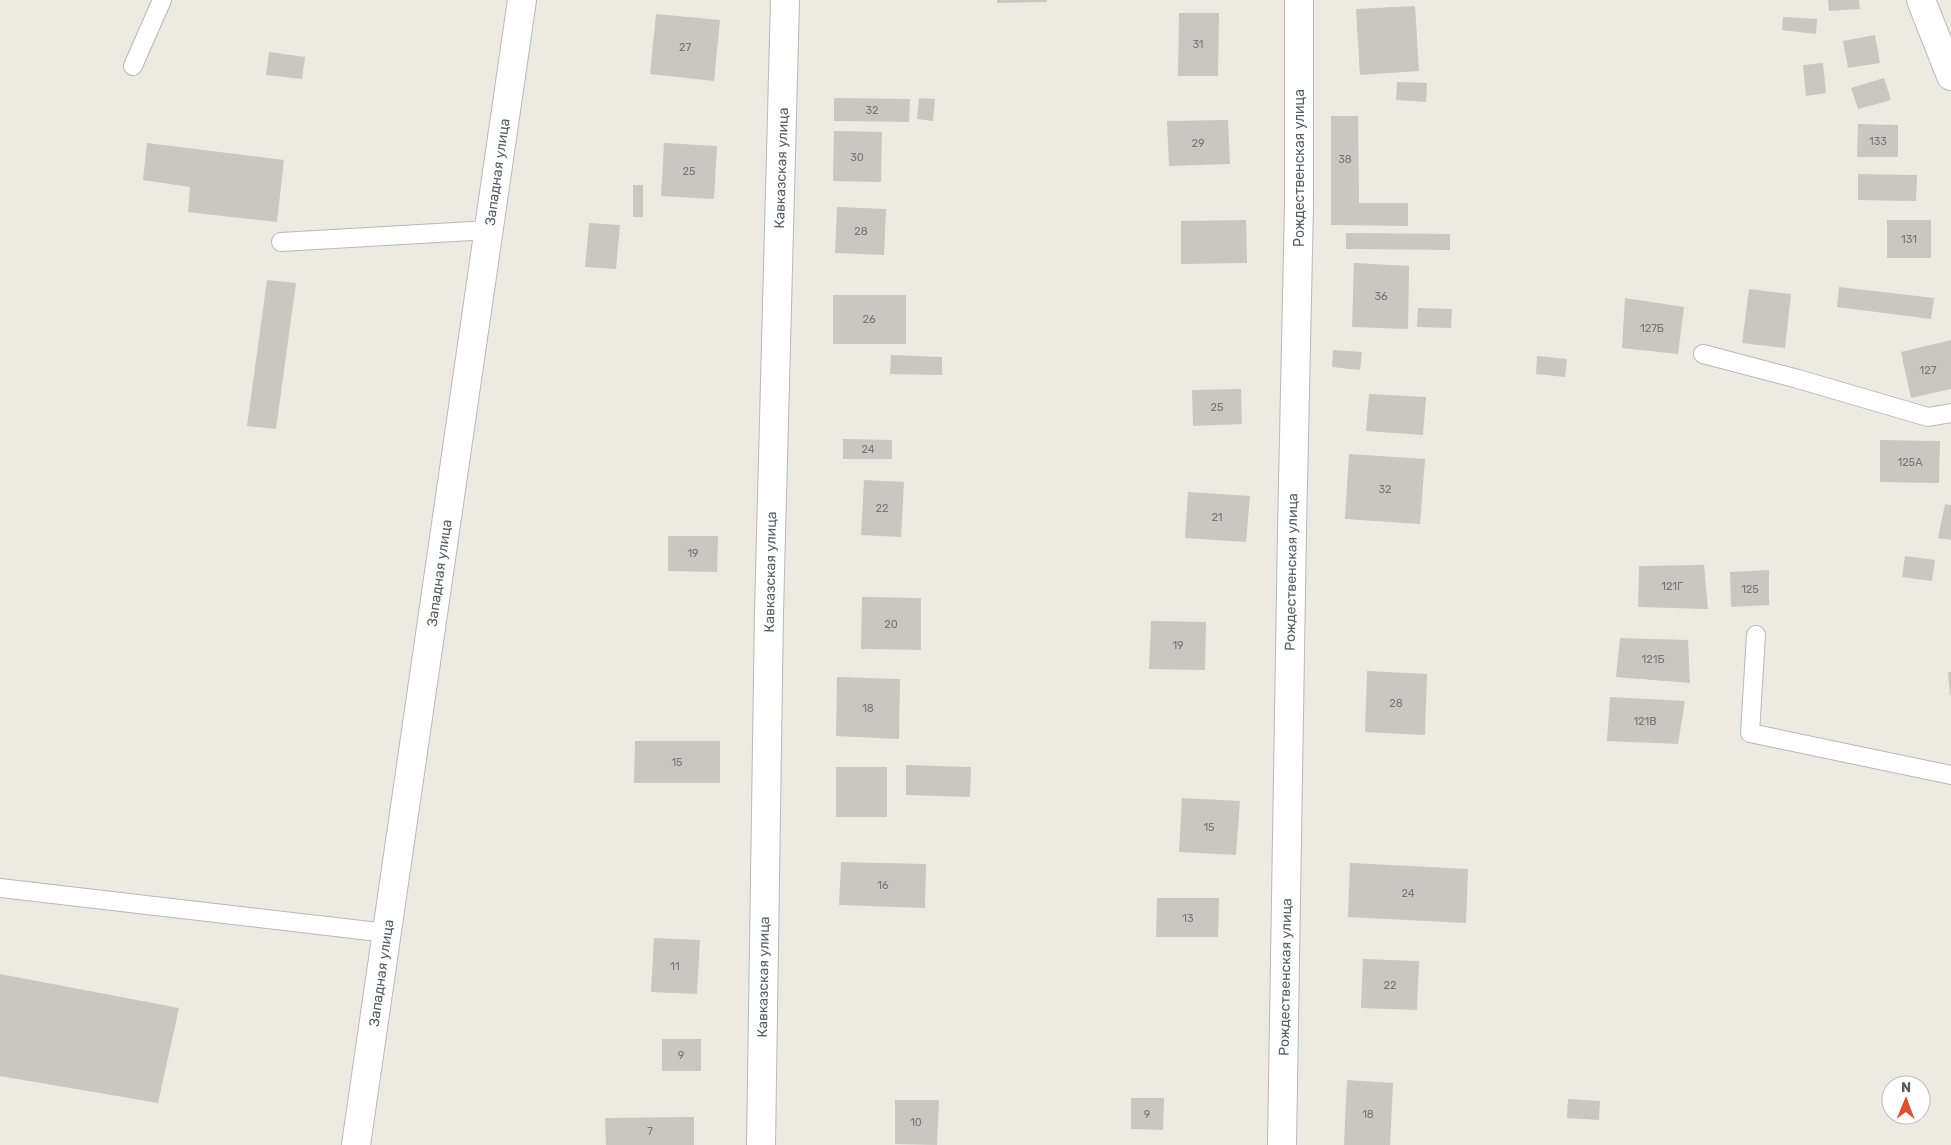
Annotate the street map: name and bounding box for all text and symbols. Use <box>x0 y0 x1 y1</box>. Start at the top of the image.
house number: 31 <box>1192 38 1204 51</box>
house number: 27 <box>679 41 691 54</box>
street label: Рождественская улица <box>1291 89 1308 247</box>
house number: 32 <box>865 104 879 117</box>
street label: Кавказская улица <box>771 107 792 229</box>
street label: Западная улица <box>482 117 513 227</box>
house number: 133 <box>1869 135 1887 148</box>
house number: 29 <box>1192 137 1204 150</box>
house number: 30 <box>850 151 864 164</box>
house number: 38 <box>1338 153 1352 166</box>
house number: 25 <box>683 165 696 178</box>
house number: 28 <box>854 225 868 238</box>
house number: 131 <box>1901 233 1917 246</box>
house number: 36 <box>1374 290 1388 303</box>
house number: 26 <box>862 313 876 326</box>
house number: 127Б <box>1640 322 1664 335</box>
house number: 127 <box>1920 364 1937 377</box>
house number: 25 <box>1211 401 1224 414</box>
house number: 24 <box>861 443 875 456</box>
house number: 125А <box>1897 456 1923 469</box>
house number: 32 <box>1378 483 1392 496</box>
street label: Рождественская улица <box>1282 493 1301 651</box>
house number: 22 <box>876 502 888 515</box>
street label: Кавказская улица <box>761 511 780 633</box>
house number: 21 <box>1211 511 1223 524</box>
street label: Западная улица <box>424 518 455 628</box>
house number: 19 <box>687 547 699 560</box>
house number: 121Г <box>1661 580 1683 593</box>
house number: 125 <box>1741 583 1759 596</box>
house number: 20 <box>884 618 898 631</box>
house number: 19 <box>1172 639 1184 652</box>
house number: 121Б <box>1642 653 1664 666</box>
house number: 28 <box>1389 697 1403 710</box>
house number: 18 <box>862 702 874 715</box>
house number: 121В <box>1633 715 1657 728</box>
house number: 15 <box>671 756 683 769</box>
house number: 15 <box>1203 821 1215 834</box>
house number: 16 <box>877 879 889 892</box>
house number: 24 <box>1401 887 1415 900</box>
street label: Рождественская улица <box>1276 898 1295 1056</box>
house number: 13 <box>1182 912 1194 925</box>
street label: Кавказская улица <box>754 916 773 1038</box>
street label: Западная улица <box>366 918 397 1028</box>
house number: 11 <box>670 960 680 973</box>
house number: 22 <box>1384 979 1396 992</box>
house number: 9 <box>678 1049 684 1062</box>
north arrow <box>1881 1075 1931 1125</box>
text: N <box>1901 1079 1911 1096</box>
house number: 9 <box>1144 1108 1150 1121</box>
house number: 18 <box>1362 1108 1374 1121</box>
house number: 10 <box>910 1116 922 1129</box>
house number: 7 <box>647 1125 653 1138</box>

